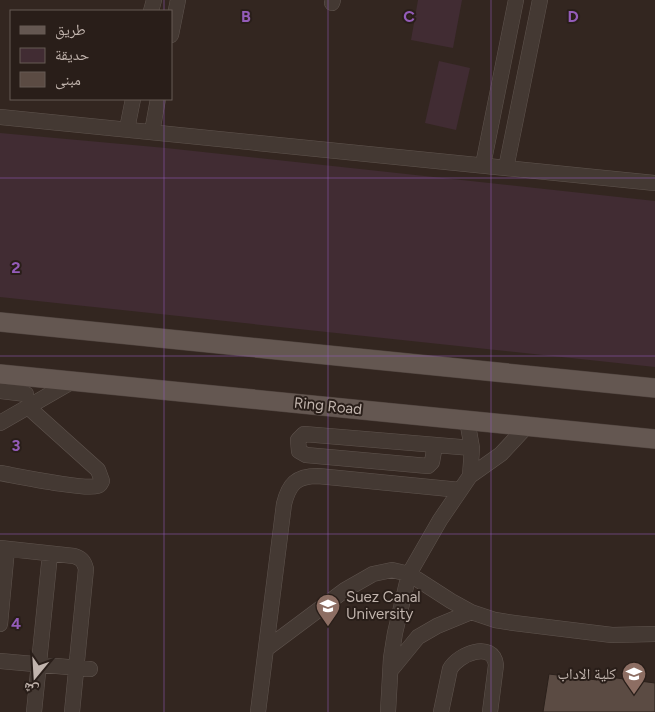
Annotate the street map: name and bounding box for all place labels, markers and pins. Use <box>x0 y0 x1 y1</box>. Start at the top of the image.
place label: Suez Canal University <box>346 588 421 623</box>
school or university icon: Suez Canal University <box>315 593 341 627</box>
school or university icon: كلية الاداب <box>621 661 647 695</box>
place label: كلية الاداب <box>558 665 616 683</box>

